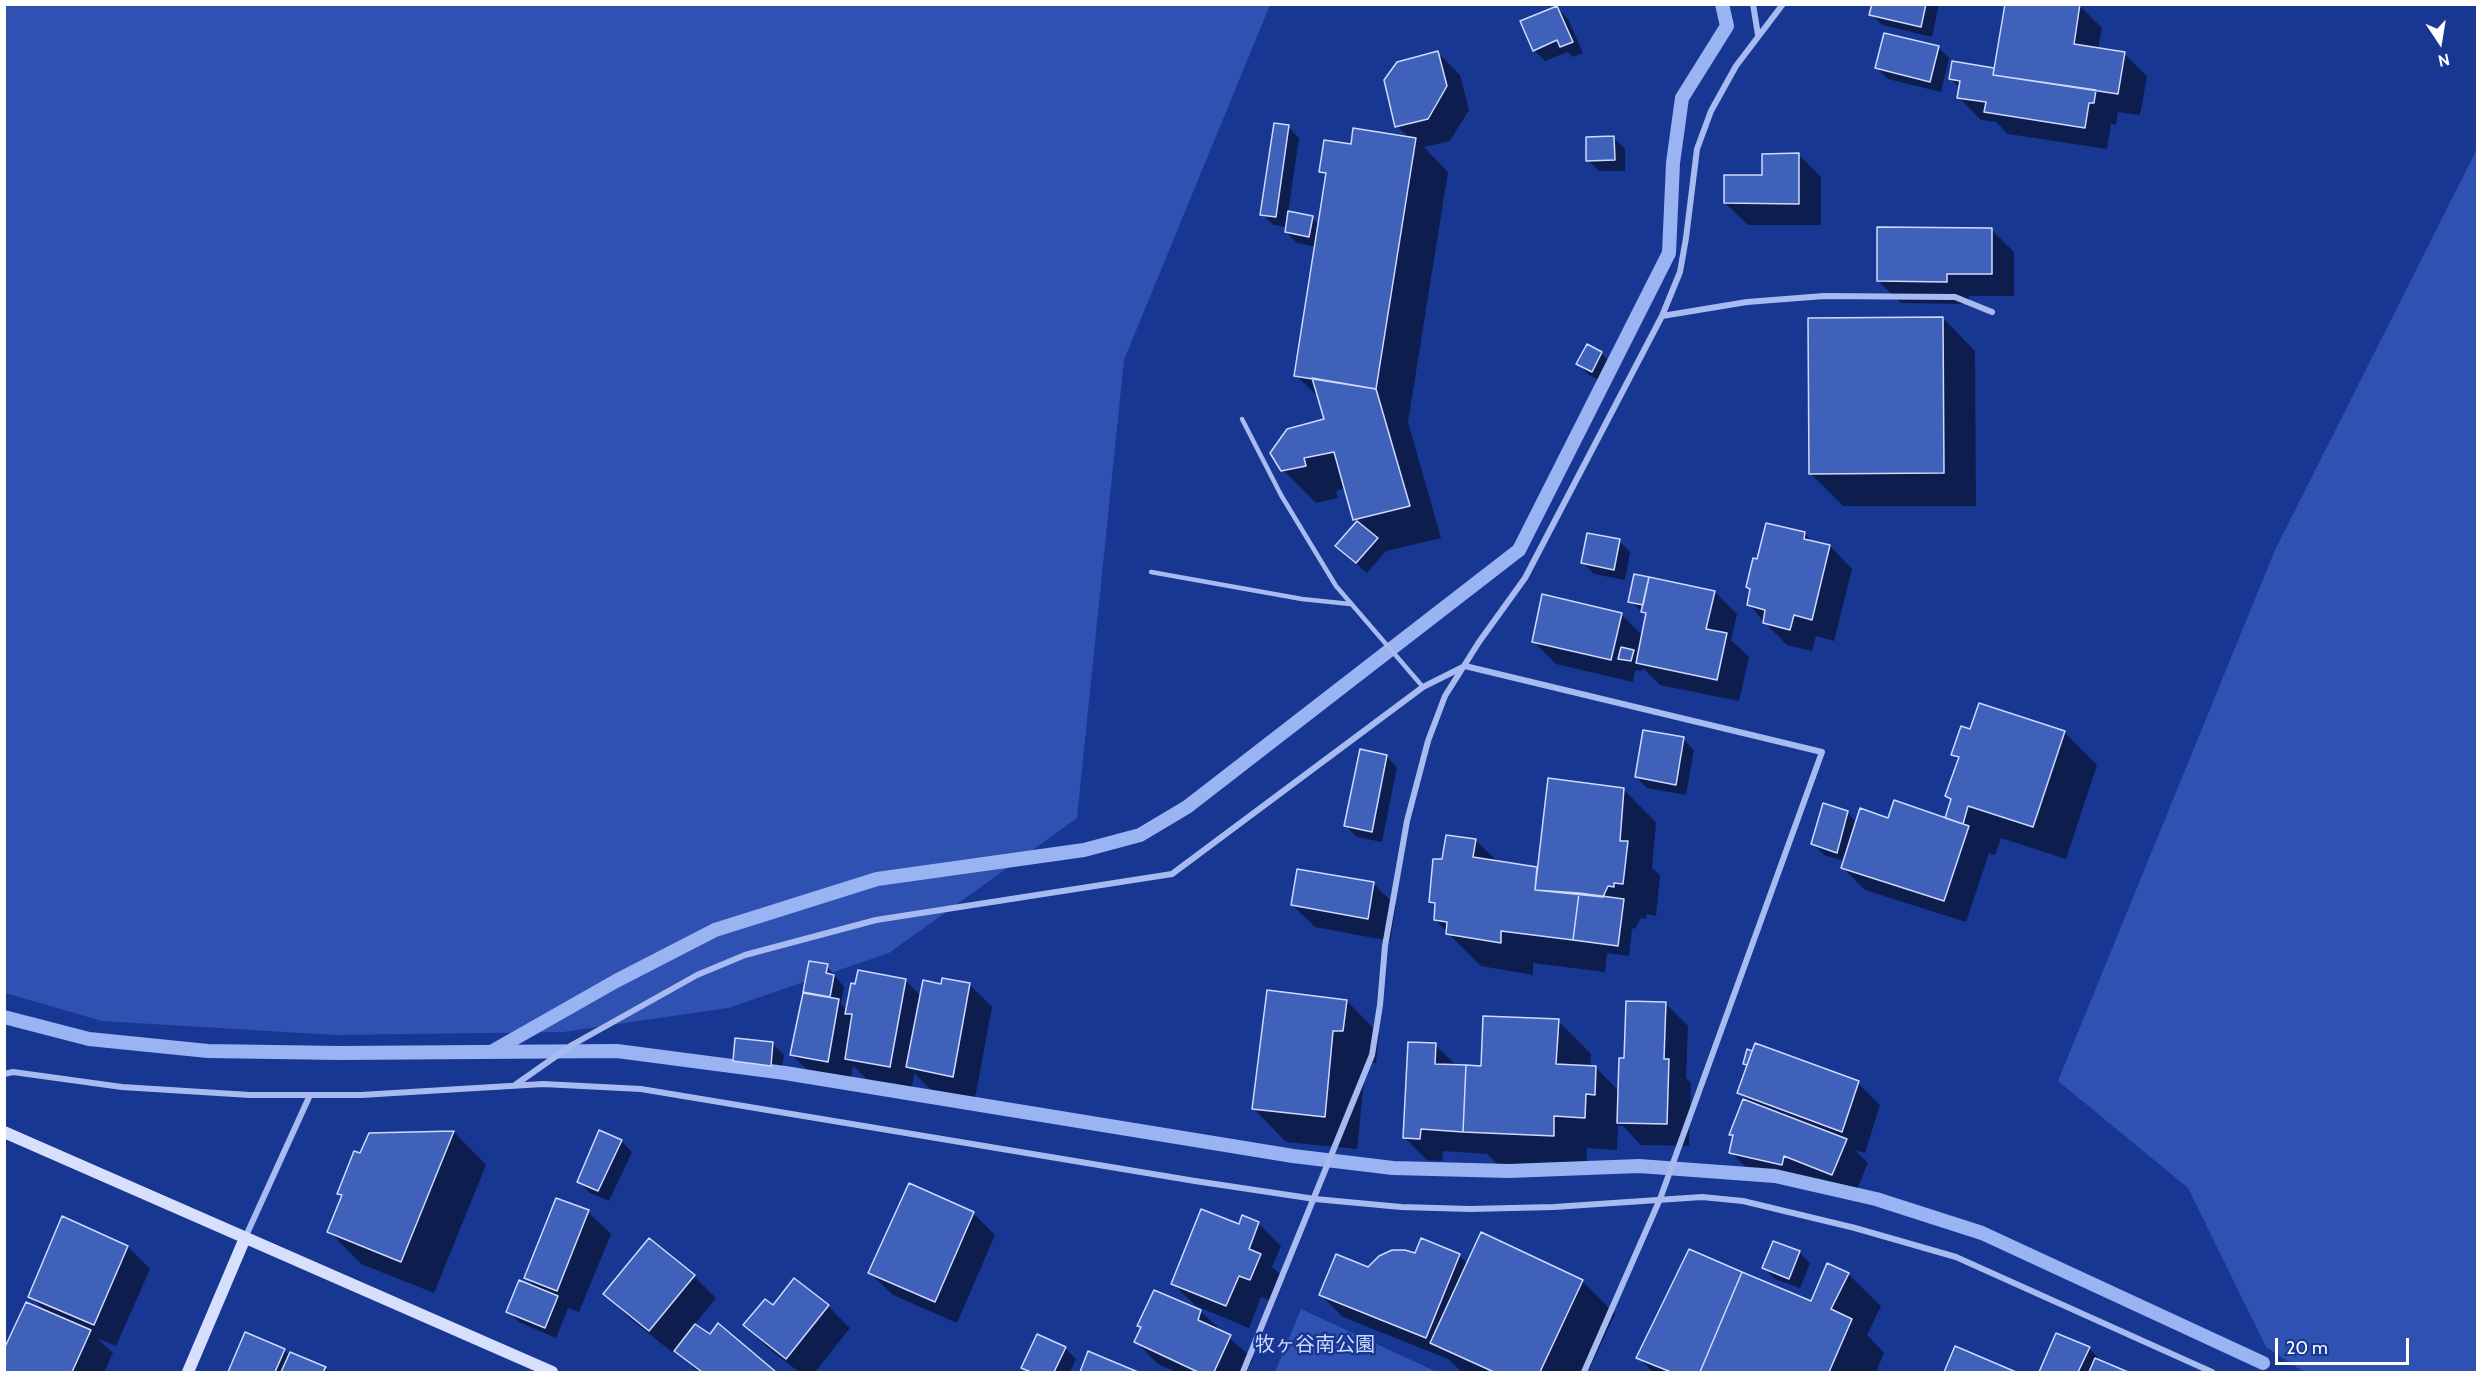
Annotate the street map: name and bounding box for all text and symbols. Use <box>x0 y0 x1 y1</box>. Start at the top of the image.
north arrow <box>2410 12 2470 72</box>
text: N <box>2436 50 2451 71</box>
scale bar <box>2278 1326 2412 1364</box>
park label: 牧ヶ谷南公園 <box>1255 1333 1375 1357</box>
text: 20 m <box>2286 1337 2328 1359</box>

